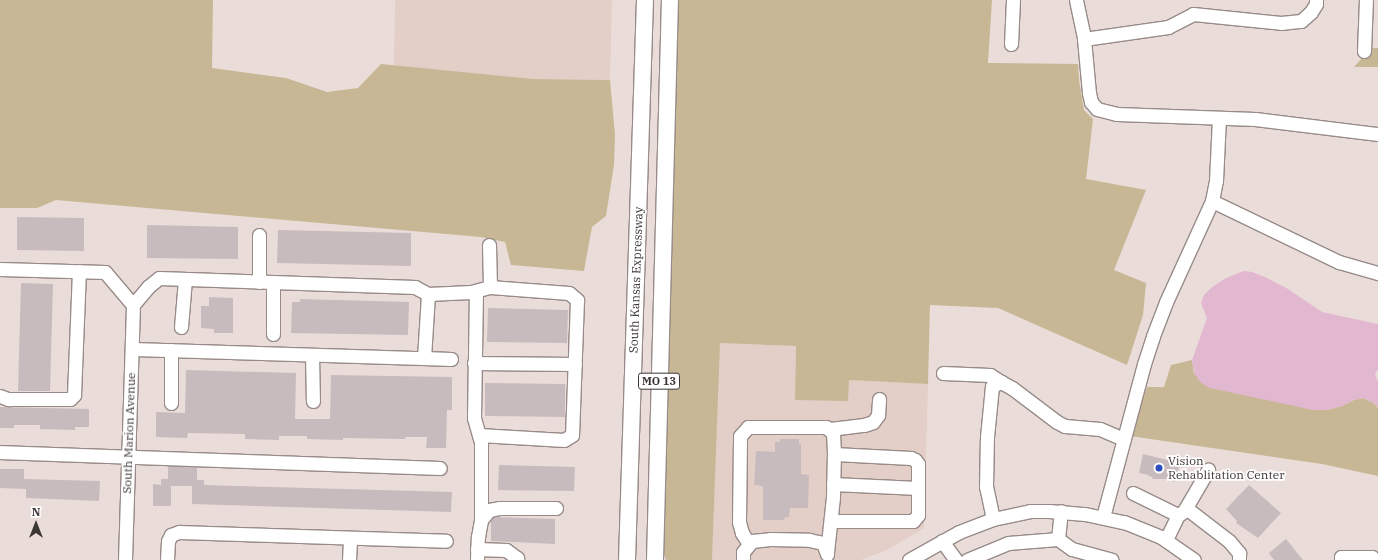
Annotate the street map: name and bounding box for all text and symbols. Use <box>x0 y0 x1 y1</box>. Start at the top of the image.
street label: South Kansas Expressway <box>626 207 646 353</box>
street label: South Marion Avenue <box>120 372 138 494</box>
road number: MO 13 <box>638 372 680 390</box>
place label: Vision Rehablitation Center <box>1168 454 1284 482</box>
marker: Vision Rehablitation Center <box>1153 462 1165 474</box>
north arrow <box>16 504 56 544</box>
text: N <box>32 505 40 519</box>

